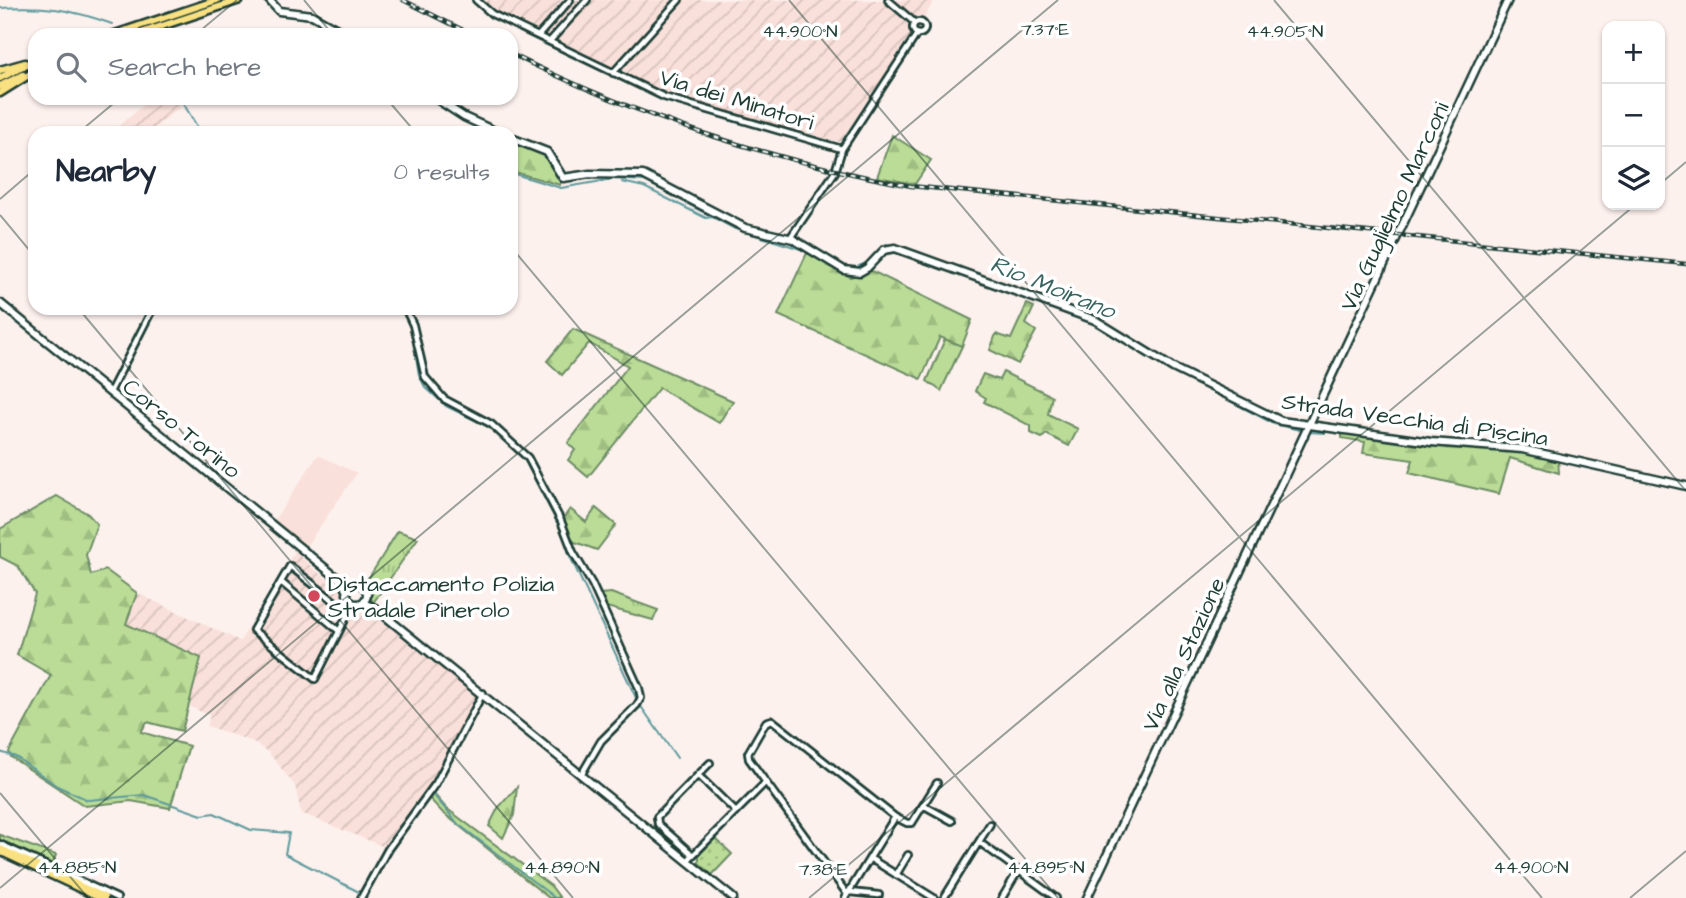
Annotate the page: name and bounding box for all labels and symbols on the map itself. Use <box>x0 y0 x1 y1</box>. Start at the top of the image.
text: 7.37°E <box>1021 17 1070 42</box>
text: 44.900°N <box>762 19 838 44</box>
text: 44.905°N <box>1247 19 1323 44</box>
street label: Via dei Minatori <box>656 61 818 139</box>
street label: Via Guglielmo Marconi <box>1332 96 1459 317</box>
water label: Rio Moirano <box>985 247 1121 329</box>
street label: Corso Torino <box>116 371 247 486</box>
street label: Strada Vecchia di Piscina <box>1280 385 1550 455</box>
place label: Distaccamento Polizia Stradale Pinerolo <box>328 568 555 626</box>
street label: Via alla Stazione <box>1134 572 1234 737</box>
marker: Distaccamento Polizia Stradale Pinerolo <box>306 588 322 604</box>
text: 44.885°N <box>38 855 116 880</box>
text: 44.890°N <box>524 855 600 880</box>
text: 44.895°N <box>1008 855 1084 880</box>
text: 44.900°N <box>1493 855 1569 880</box>
text: 7.38°E <box>798 857 848 882</box>

